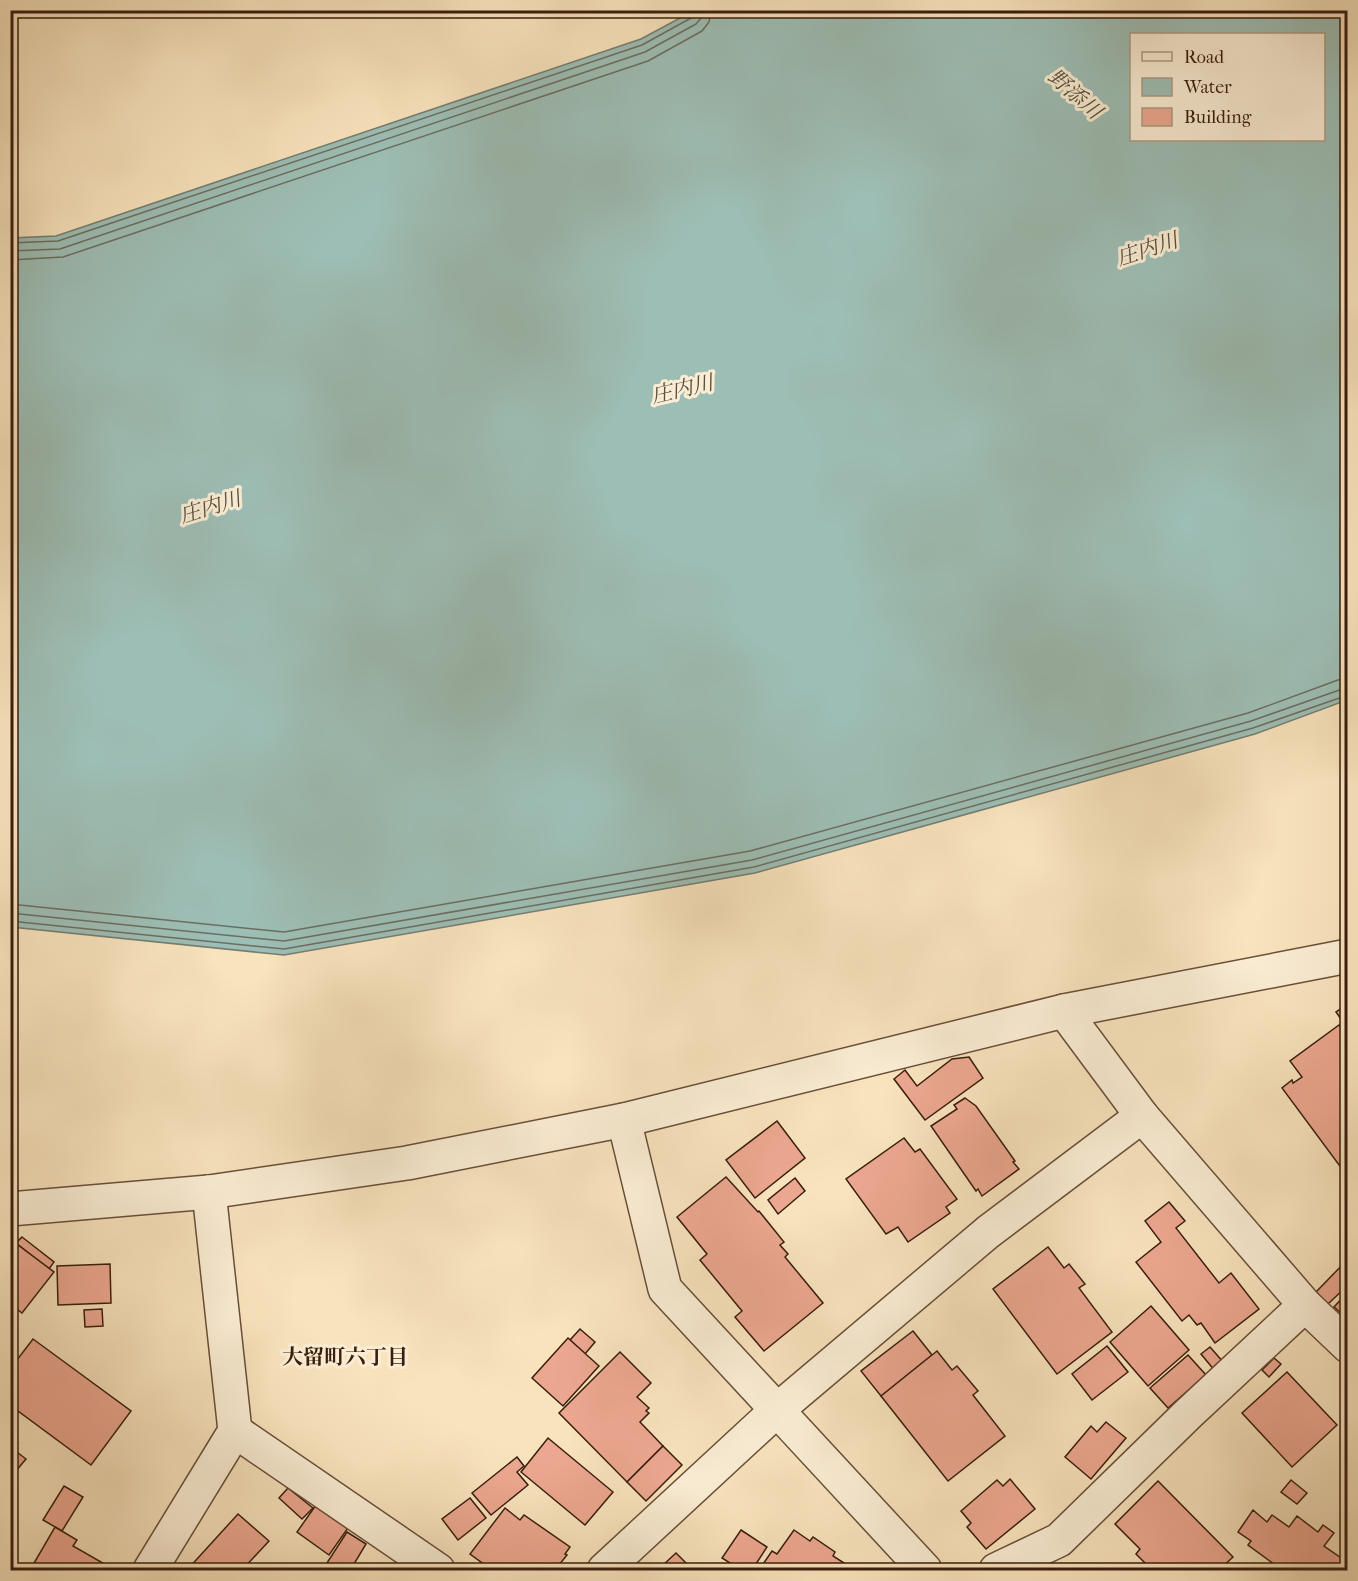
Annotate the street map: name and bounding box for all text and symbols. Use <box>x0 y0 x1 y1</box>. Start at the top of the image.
legend <box>1130 33 1325 141</box>
text: Road <box>1184 47 1224 68</box>
water label: 野添川 <box>1043 64 1108 125</box>
text: Water <box>1183 77 1232 98</box>
text: Building <box>1184 107 1252 128</box>
water label: 庄内川 <box>1113 227 1183 270</box>
water label: 庄内川 <box>649 370 717 408</box>
water label: 庄内川 <box>176 486 246 528</box>
district label: 大留町六丁目 <box>282 1345 408 1369</box>

